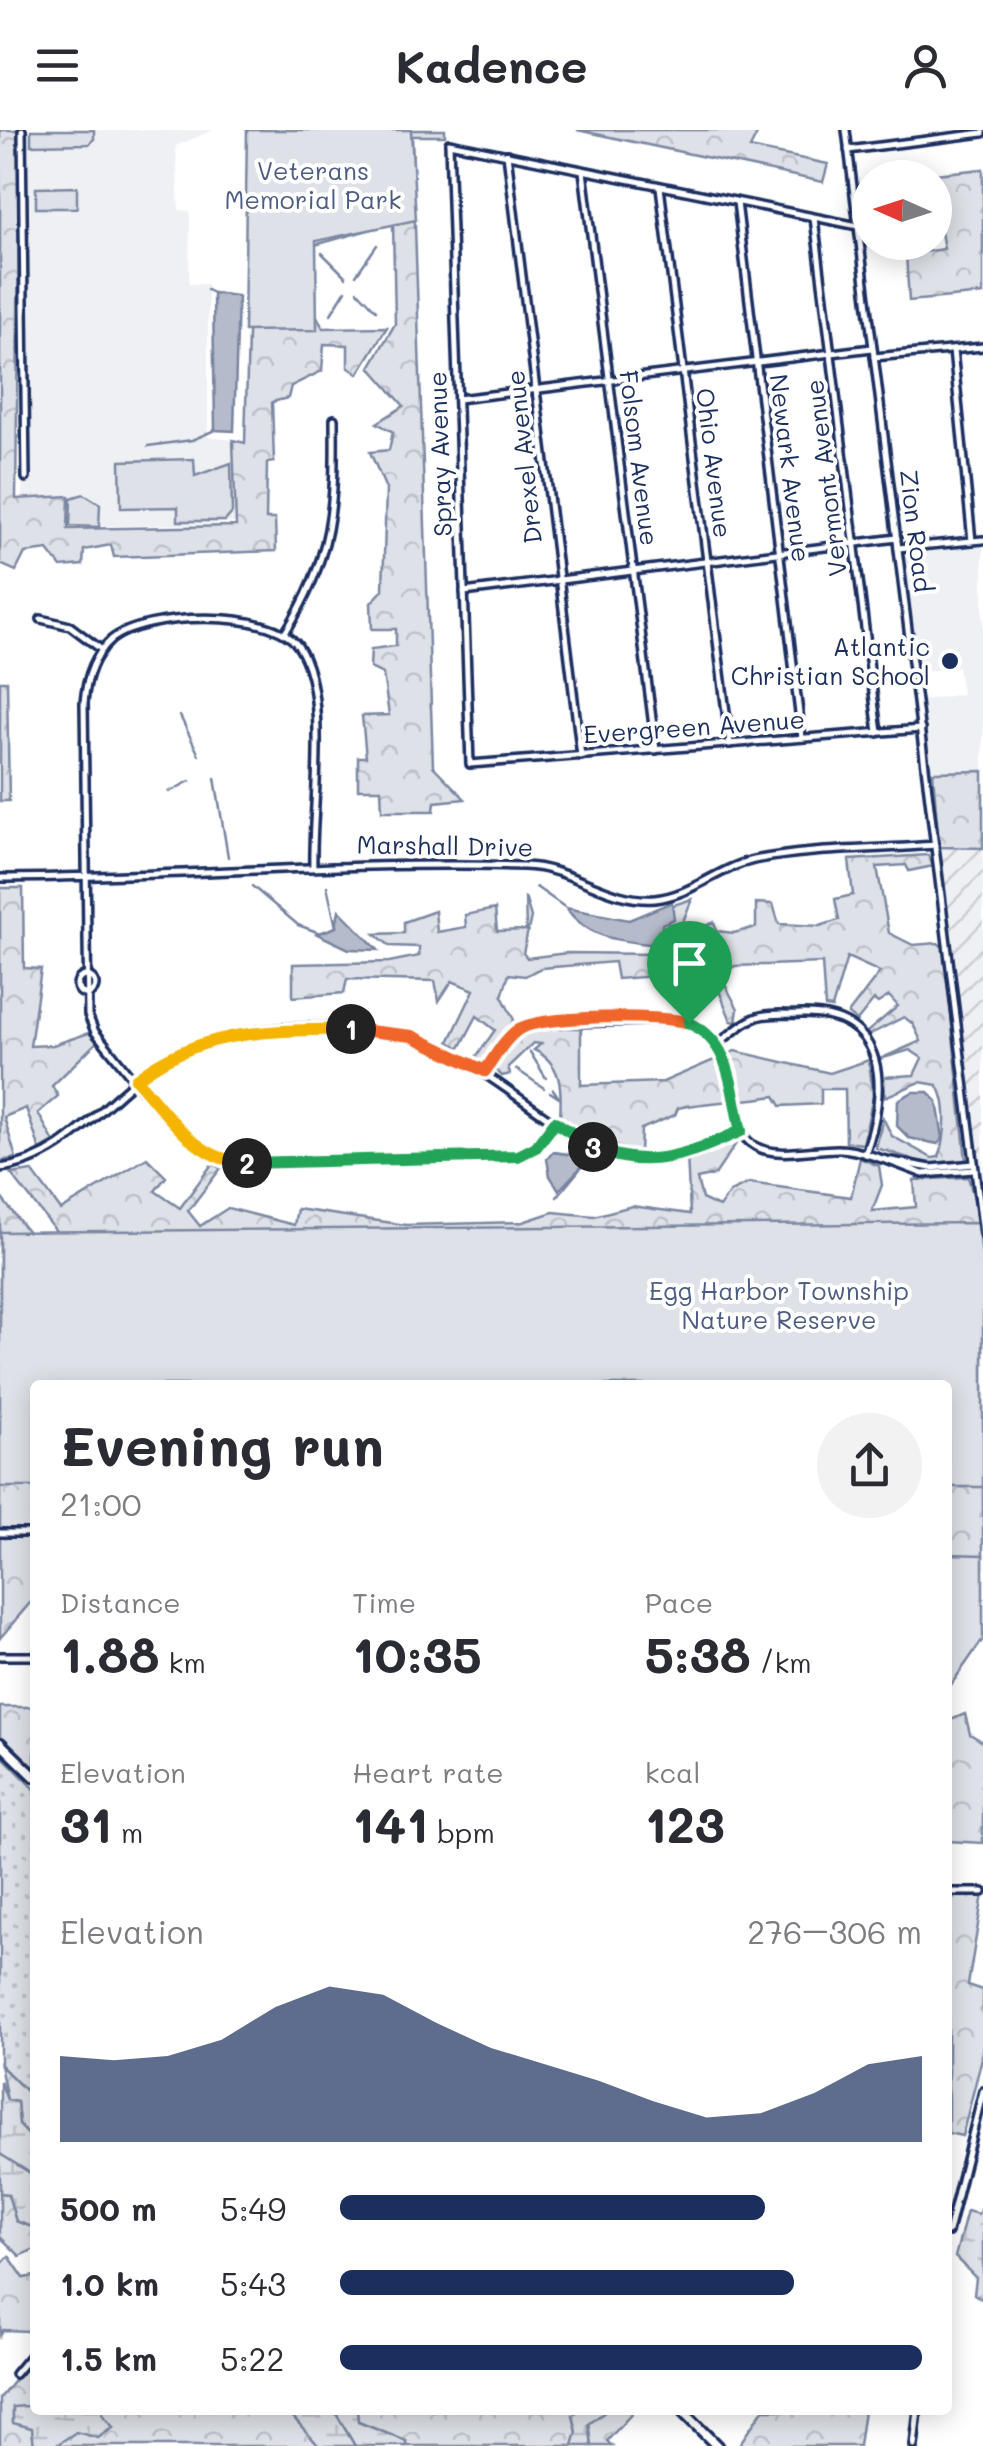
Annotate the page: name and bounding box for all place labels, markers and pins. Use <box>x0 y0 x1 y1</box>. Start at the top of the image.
place label: Atlantic Christian School <box>731 630 930 691</box>
marker: Atlantic Christian School <box>939 650 961 672</box>
pin <box>647 921 732 1024</box>
pin: 1 <box>326 1004 376 1054</box>
pin: 3 <box>568 1122 618 1172</box>
pin: 2 <box>222 1138 272 1188</box>

